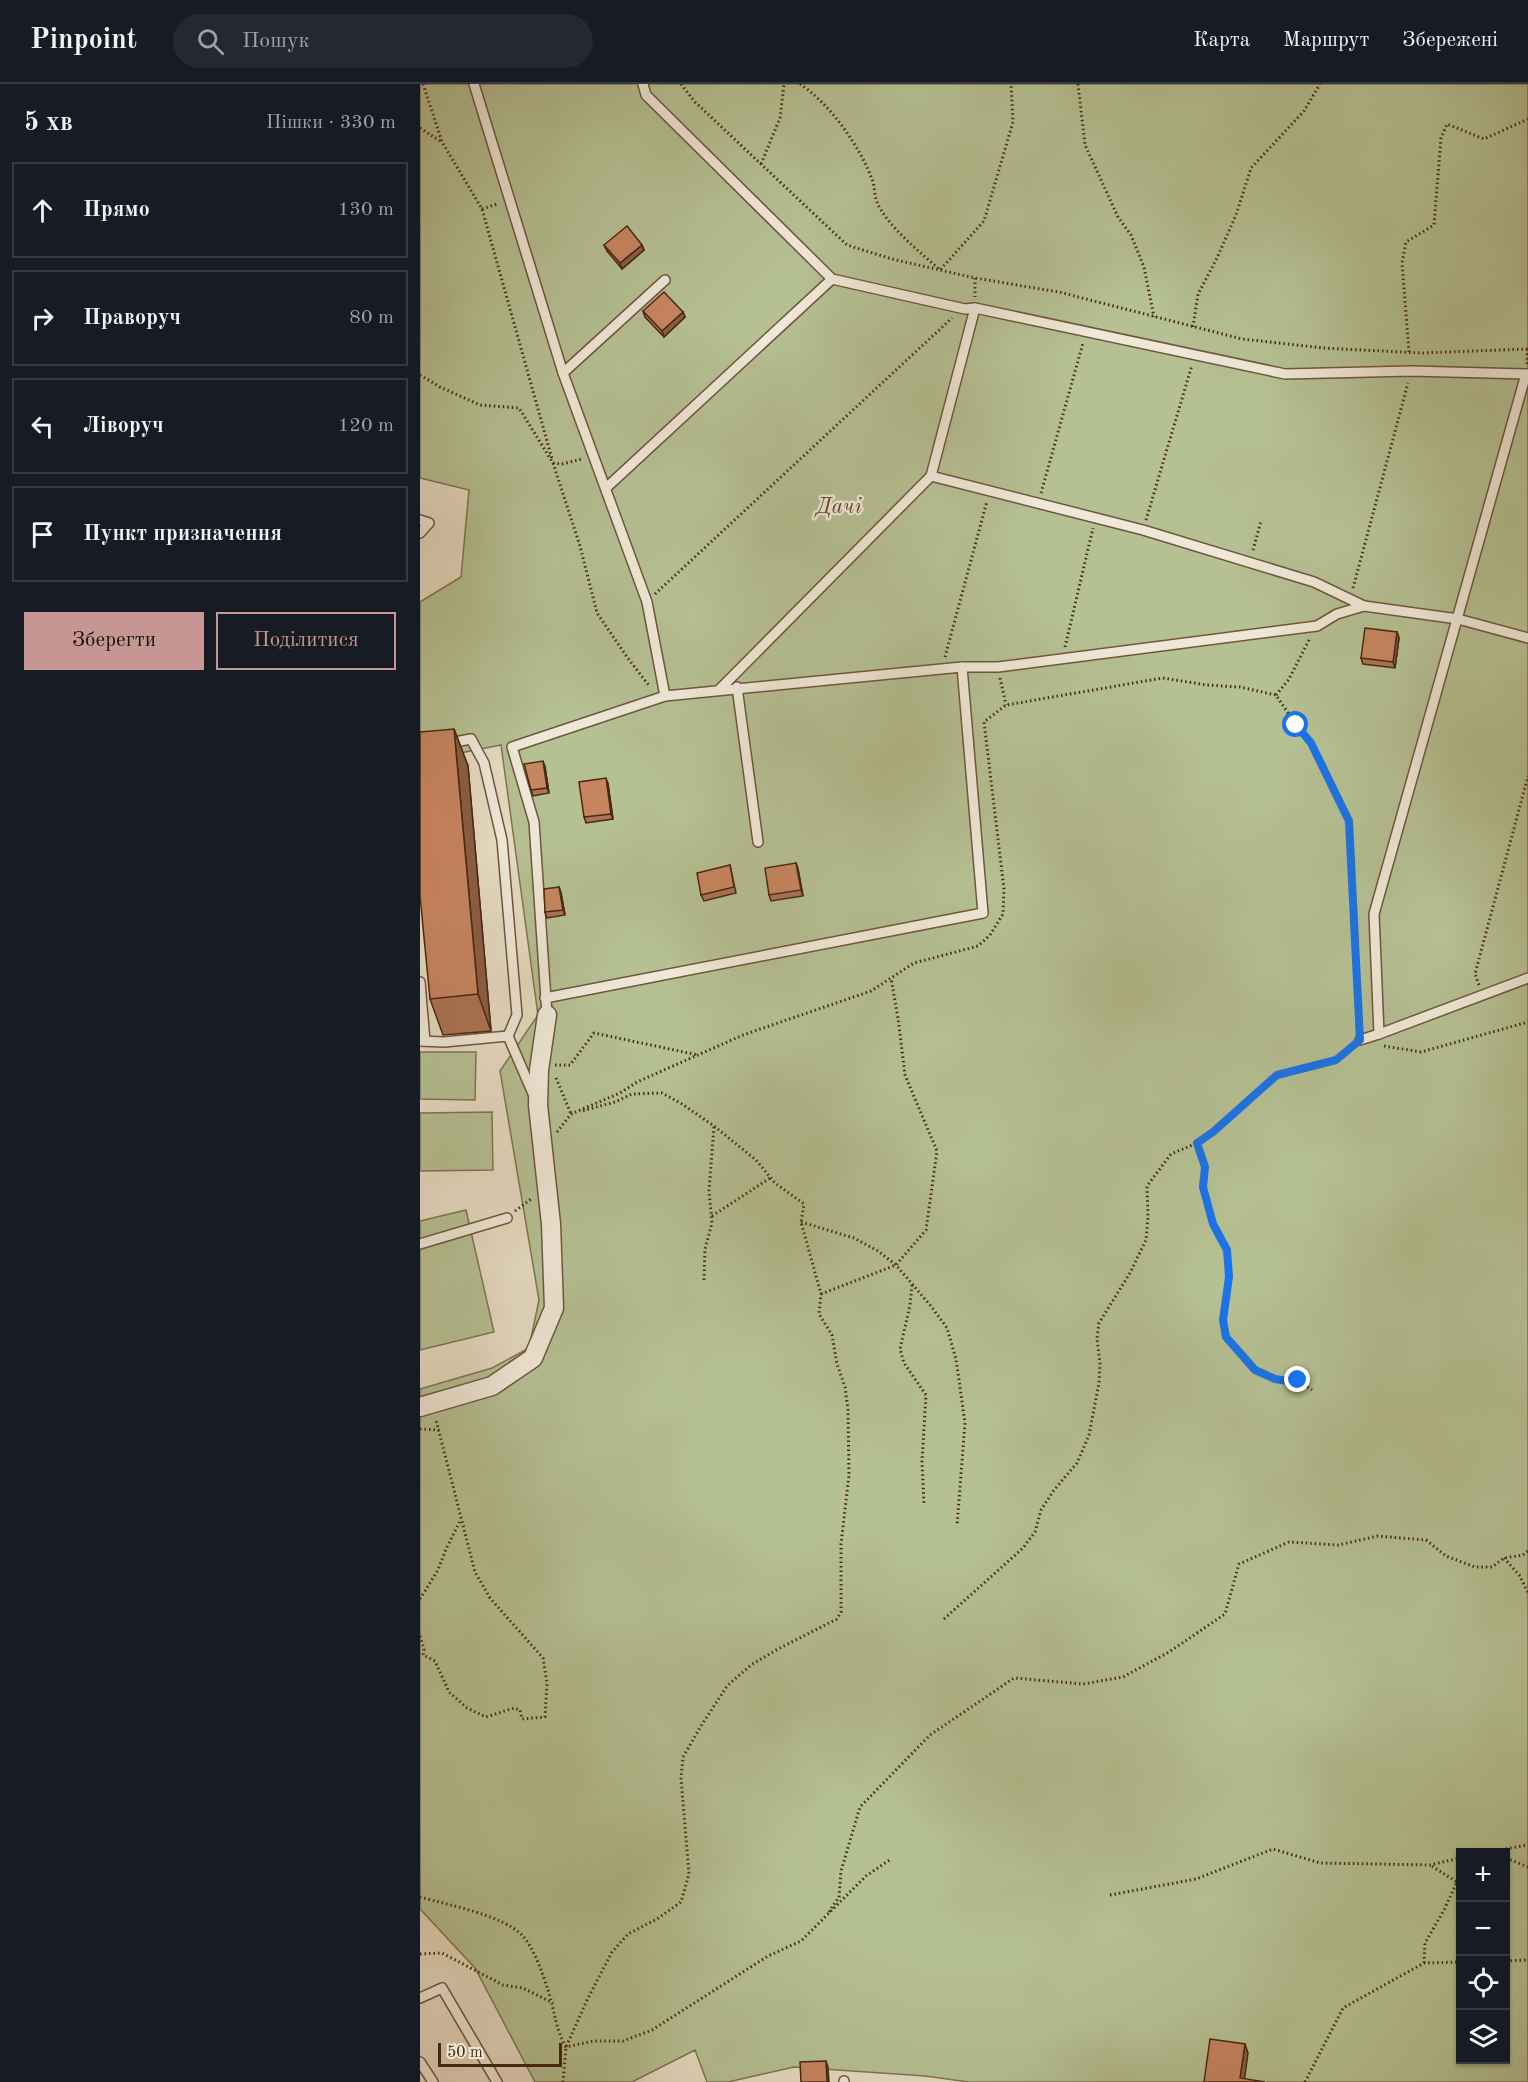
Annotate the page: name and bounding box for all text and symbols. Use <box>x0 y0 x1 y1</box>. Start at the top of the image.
search box <box>173 14 593 68</box>
icon: search <box>194 25 227 58</box>
text: Pinpoint <box>30 27 137 55</box>
text: Пошук <box>242 30 310 52</box>
text: Карта <box>1193 30 1250 51</box>
text: Маршрут <box>1283 30 1369 51</box>
text: Збережені <box>1402 30 1498 51</box>
text: 5 хв <box>24 110 73 136</box>
text: Пішки · 330 m <box>266 113 396 133</box>
icon: ahead <box>26 194 59 227</box>
text: Прямо <box>83 199 150 221</box>
text: 130 m <box>338 200 394 220</box>
icon: right <box>26 302 59 335</box>
text: Праворуч <box>83 307 181 329</box>
text: 80 m <box>349 308 394 328</box>
icon: left <box>26 410 59 443</box>
text: Ліворуч <box>83 415 164 437</box>
text: 120 m <box>338 416 394 436</box>
park label: Дачі <box>813 497 862 518</box>
icon: arrive <box>26 518 59 551</box>
text: Пункт призначення <box>83 523 282 545</box>
button: Зберегти <box>24 612 204 670</box>
button: Поділитися <box>216 612 396 670</box>
route start <box>1282 711 1308 737</box>
route end <box>1284 1366 1310 1392</box>
map controls <box>1456 1848 1510 2064</box>
button: + <box>1456 1848 1510 1902</box>
button: − <box>1456 1902 1510 1956</box>
button: locate <box>1456 1956 1510 2010</box>
button: layers <box>1456 2010 1510 2064</box>
scale bar <box>438 2040 562 2068</box>
text: 50 m <box>447 2045 483 2061</box>

